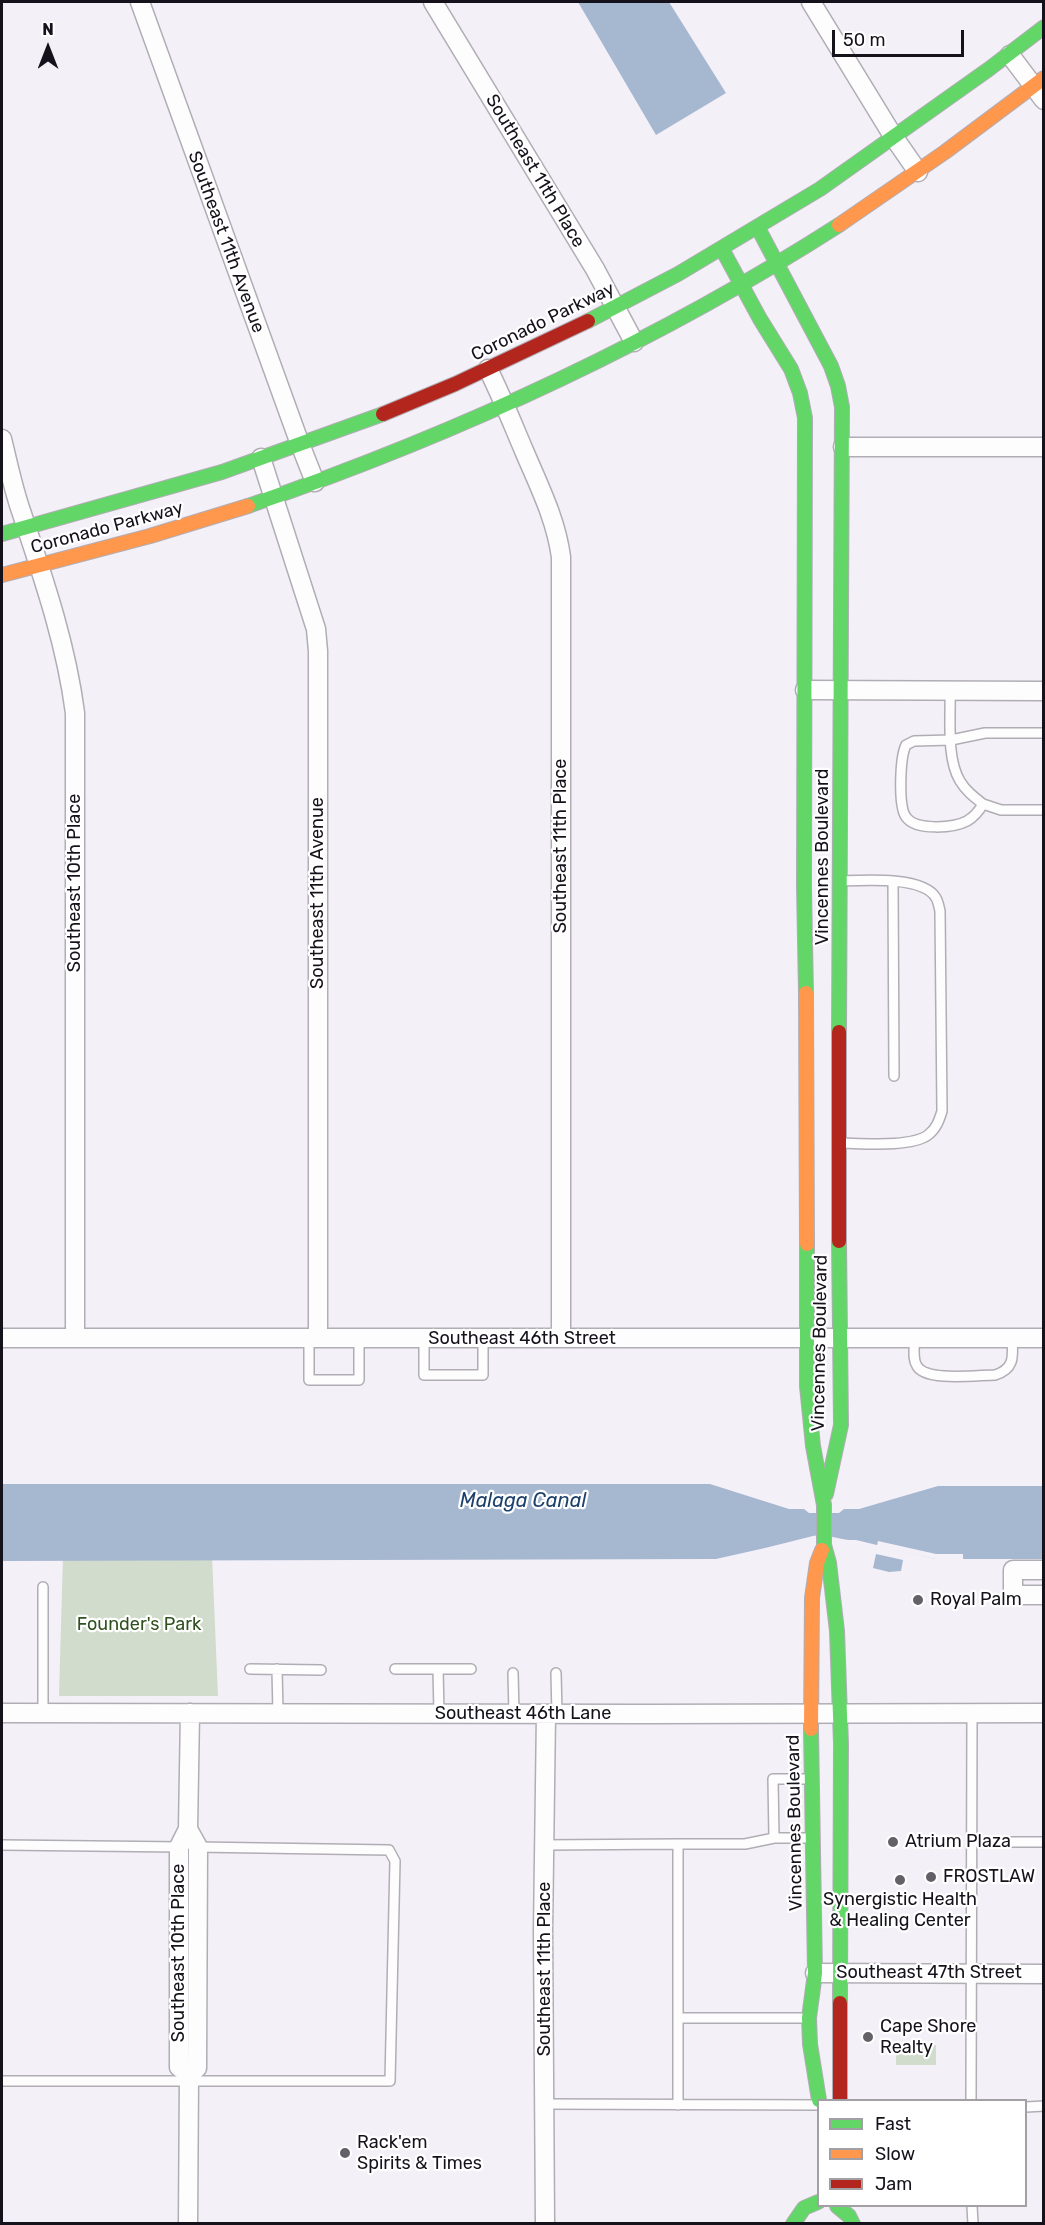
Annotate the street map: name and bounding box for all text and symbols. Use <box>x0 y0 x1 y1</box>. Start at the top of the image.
north arrow <box>18 18 78 78</box>
scale bar <box>835 18 967 56</box>
text: N <box>42 20 54 39</box>
text: 50 m <box>843 29 886 51</box>
street label: Southeast 11th Place <box>481 91 589 251</box>
street label: Southeast 11th Avenue <box>183 148 269 336</box>
street label: Coronado Parkway <box>468 278 618 366</box>
street label: Coronado Parkway <box>28 497 186 559</box>
street label: Southeast 11th Place <box>550 759 572 933</box>
street label: Vincennes Boulevard <box>812 769 834 945</box>
street label: Southeast 10th Place <box>64 794 86 972</box>
street label: Southeast 11th Avenue <box>307 797 329 989</box>
street label: Vincennes Boulevard <box>808 1254 832 1432</box>
street label: Southeast 46th Street <box>428 1328 616 1350</box>
water label: Malaga Canal <box>460 1489 586 1513</box>
place label: Royal Palm <box>930 1589 1022 1611</box>
marker: Royal Palm <box>911 1593 925 1607</box>
park label: Founder's Park <box>77 1614 201 1636</box>
street label: Southeast 46th Lane <box>435 1703 611 1725</box>
street label: Vincennes Boulevard <box>783 1734 807 1912</box>
place label: Atrium Plaza <box>905 1831 1011 1853</box>
marker: Atrium Plaza <box>886 1835 900 1849</box>
street label: Southeast 10th Place <box>168 1864 190 2042</box>
place label: FROSTLAW <box>943 1866 1035 1888</box>
marker: FROSTLAW <box>924 1870 938 1884</box>
marker: Synergistic Health & Healing Center <box>893 1873 907 1887</box>
street label: Southeast 11th Place <box>534 1882 556 2056</box>
place label: Synergistic Health & Healing Center <box>823 1889 977 1932</box>
street label: Southeast 47th Street <box>836 1962 1022 1984</box>
place label: Cape Shore Realty <box>880 2016 976 2058</box>
marker: Cape Shore Realty <box>861 2030 875 2044</box>
legend <box>817 2099 1027 2207</box>
text: Fast <box>875 2113 911 2135</box>
place label: Rack'em Spirits & Times <box>357 2132 482 2174</box>
text: Slow <box>875 2143 915 2165</box>
marker: Rack'em Spirits & Times <box>338 2146 352 2160</box>
text: Jam <box>875 2173 912 2195</box>

